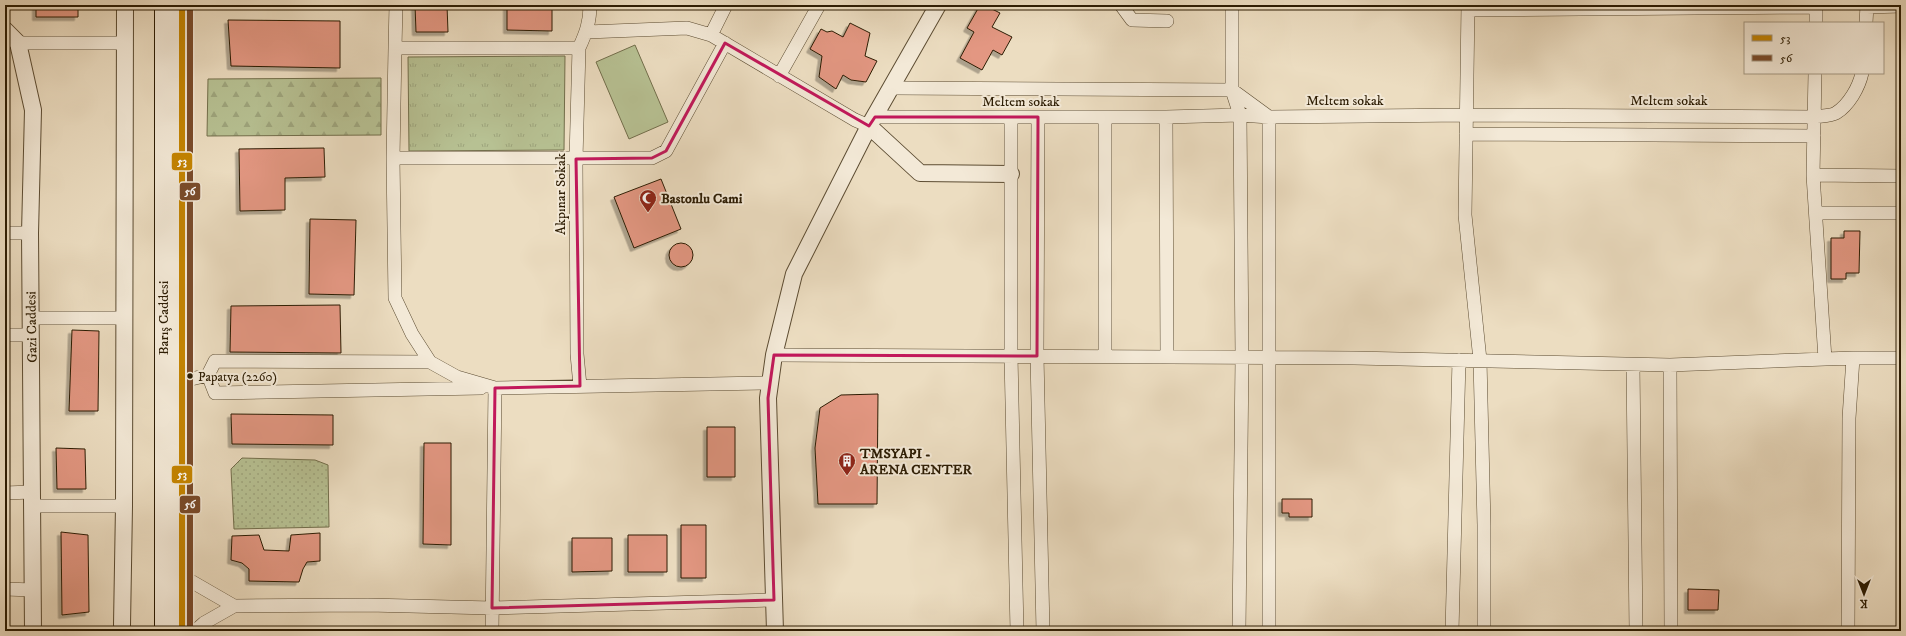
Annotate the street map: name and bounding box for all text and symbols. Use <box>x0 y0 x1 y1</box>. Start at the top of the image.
legend <box>1744 22 1884 74</box>
text: 53 <box>1780 31 1790 46</box>
text: 56 <box>1780 51 1793 66</box>
street label: Meltem sokak <box>1306 92 1384 110</box>
street label: Meltem sokak <box>1630 92 1708 110</box>
street label: Meltem sokak <box>982 93 1060 111</box>
line badge: 53 <box>171 152 193 171</box>
street label: Akpınar Sokak <box>552 153 570 235</box>
text: 53 <box>176 155 187 169</box>
line badge: 56 <box>179 182 201 201</box>
text: 56 <box>183 185 197 199</box>
mosque icon: Bastonlu Cami <box>638 188 658 213</box>
place label: Bastonlu Cami <box>661 190 743 208</box>
street label: Barış Caddesi <box>155 280 173 355</box>
street label: Gazi Caddesi <box>22 291 42 363</box>
place label: Papatya (2260) <box>198 369 277 385</box>
marker: Papatya (2260) <box>185 371 195 381</box>
place label: TMSYAPI - ARENA CENTER <box>859 445 972 479</box>
building icon: TMSYAPI - ARENA CENTER <box>837 451 857 476</box>
line badge: 53 <box>171 465 193 484</box>
text: 53 <box>176 468 187 482</box>
line badge: 56 <box>179 495 201 514</box>
text: 56 <box>183 498 197 512</box>
north arrow <box>1844 574 1884 614</box>
text: K <box>1860 596 1868 610</box>

